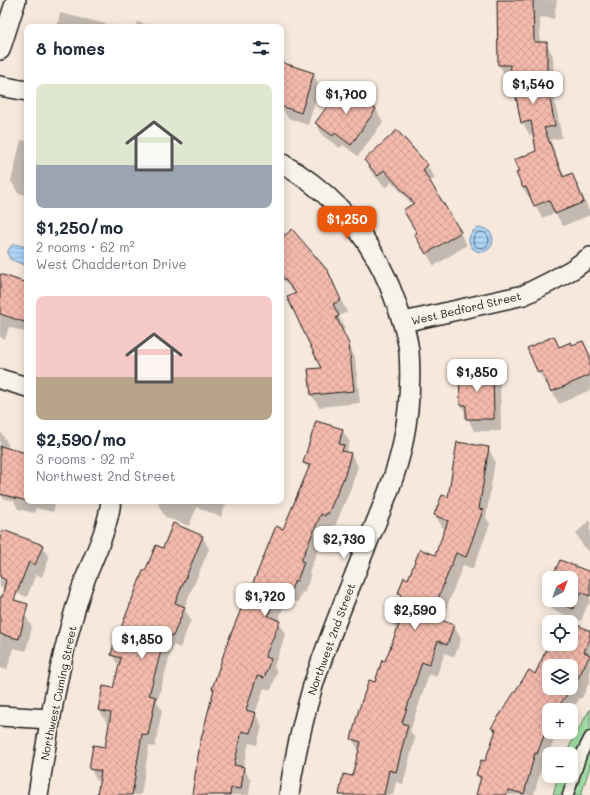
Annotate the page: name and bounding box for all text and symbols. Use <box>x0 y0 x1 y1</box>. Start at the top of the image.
text: 8 homes <box>36 37 105 59</box>
icon: filters <box>250 37 272 59</box>
pin: $1,540 <box>500 71 566 105</box>
text: $1,540 <box>512 75 554 92</box>
pin: $1,700 <box>313 81 379 115</box>
text: $1,700 <box>325 85 367 102</box>
icon: home <box>118 110 190 182</box>
pin: $1,250 <box>314 206 380 240</box>
text: $1,250 <box>326 210 368 227</box>
text: $1,250/mo <box>36 216 123 238</box>
text: 2 rooms · 62 m² <box>36 238 135 255</box>
text: West Chadderton Drive <box>36 255 187 272</box>
street label: West Bedford Street <box>409 288 523 328</box>
icon: home <box>118 322 190 394</box>
pin: $1,850 <box>444 359 510 393</box>
text: $1,850 <box>456 363 498 380</box>
text: $2,590/mo <box>36 428 126 450</box>
text: 3 rooms · 92 m² <box>36 450 135 467</box>
text: Northwest 2nd Street <box>36 467 175 484</box>
pin: $2,730 <box>311 526 377 560</box>
text: $2,730 <box>323 530 365 547</box>
north arrow <box>542 571 578 607</box>
map controls <box>542 571 578 783</box>
street label: Northwest 2nd Street <box>304 581 358 697</box>
pin: $1,720 <box>232 583 298 617</box>
text: $1,720 <box>245 587 285 604</box>
pin: $2,590 <box>382 597 448 631</box>
text: $2,590 <box>393 601 437 618</box>
button: locate <box>542 615 578 651</box>
street label: Northwest Cuming Street <box>36 624 80 762</box>
pin: $1,850 <box>109 626 175 660</box>
text: $1,850 <box>121 630 163 647</box>
button: layers <box>542 659 578 695</box>
button: + <box>542 703 578 739</box>
button: − <box>542 747 578 783</box>

